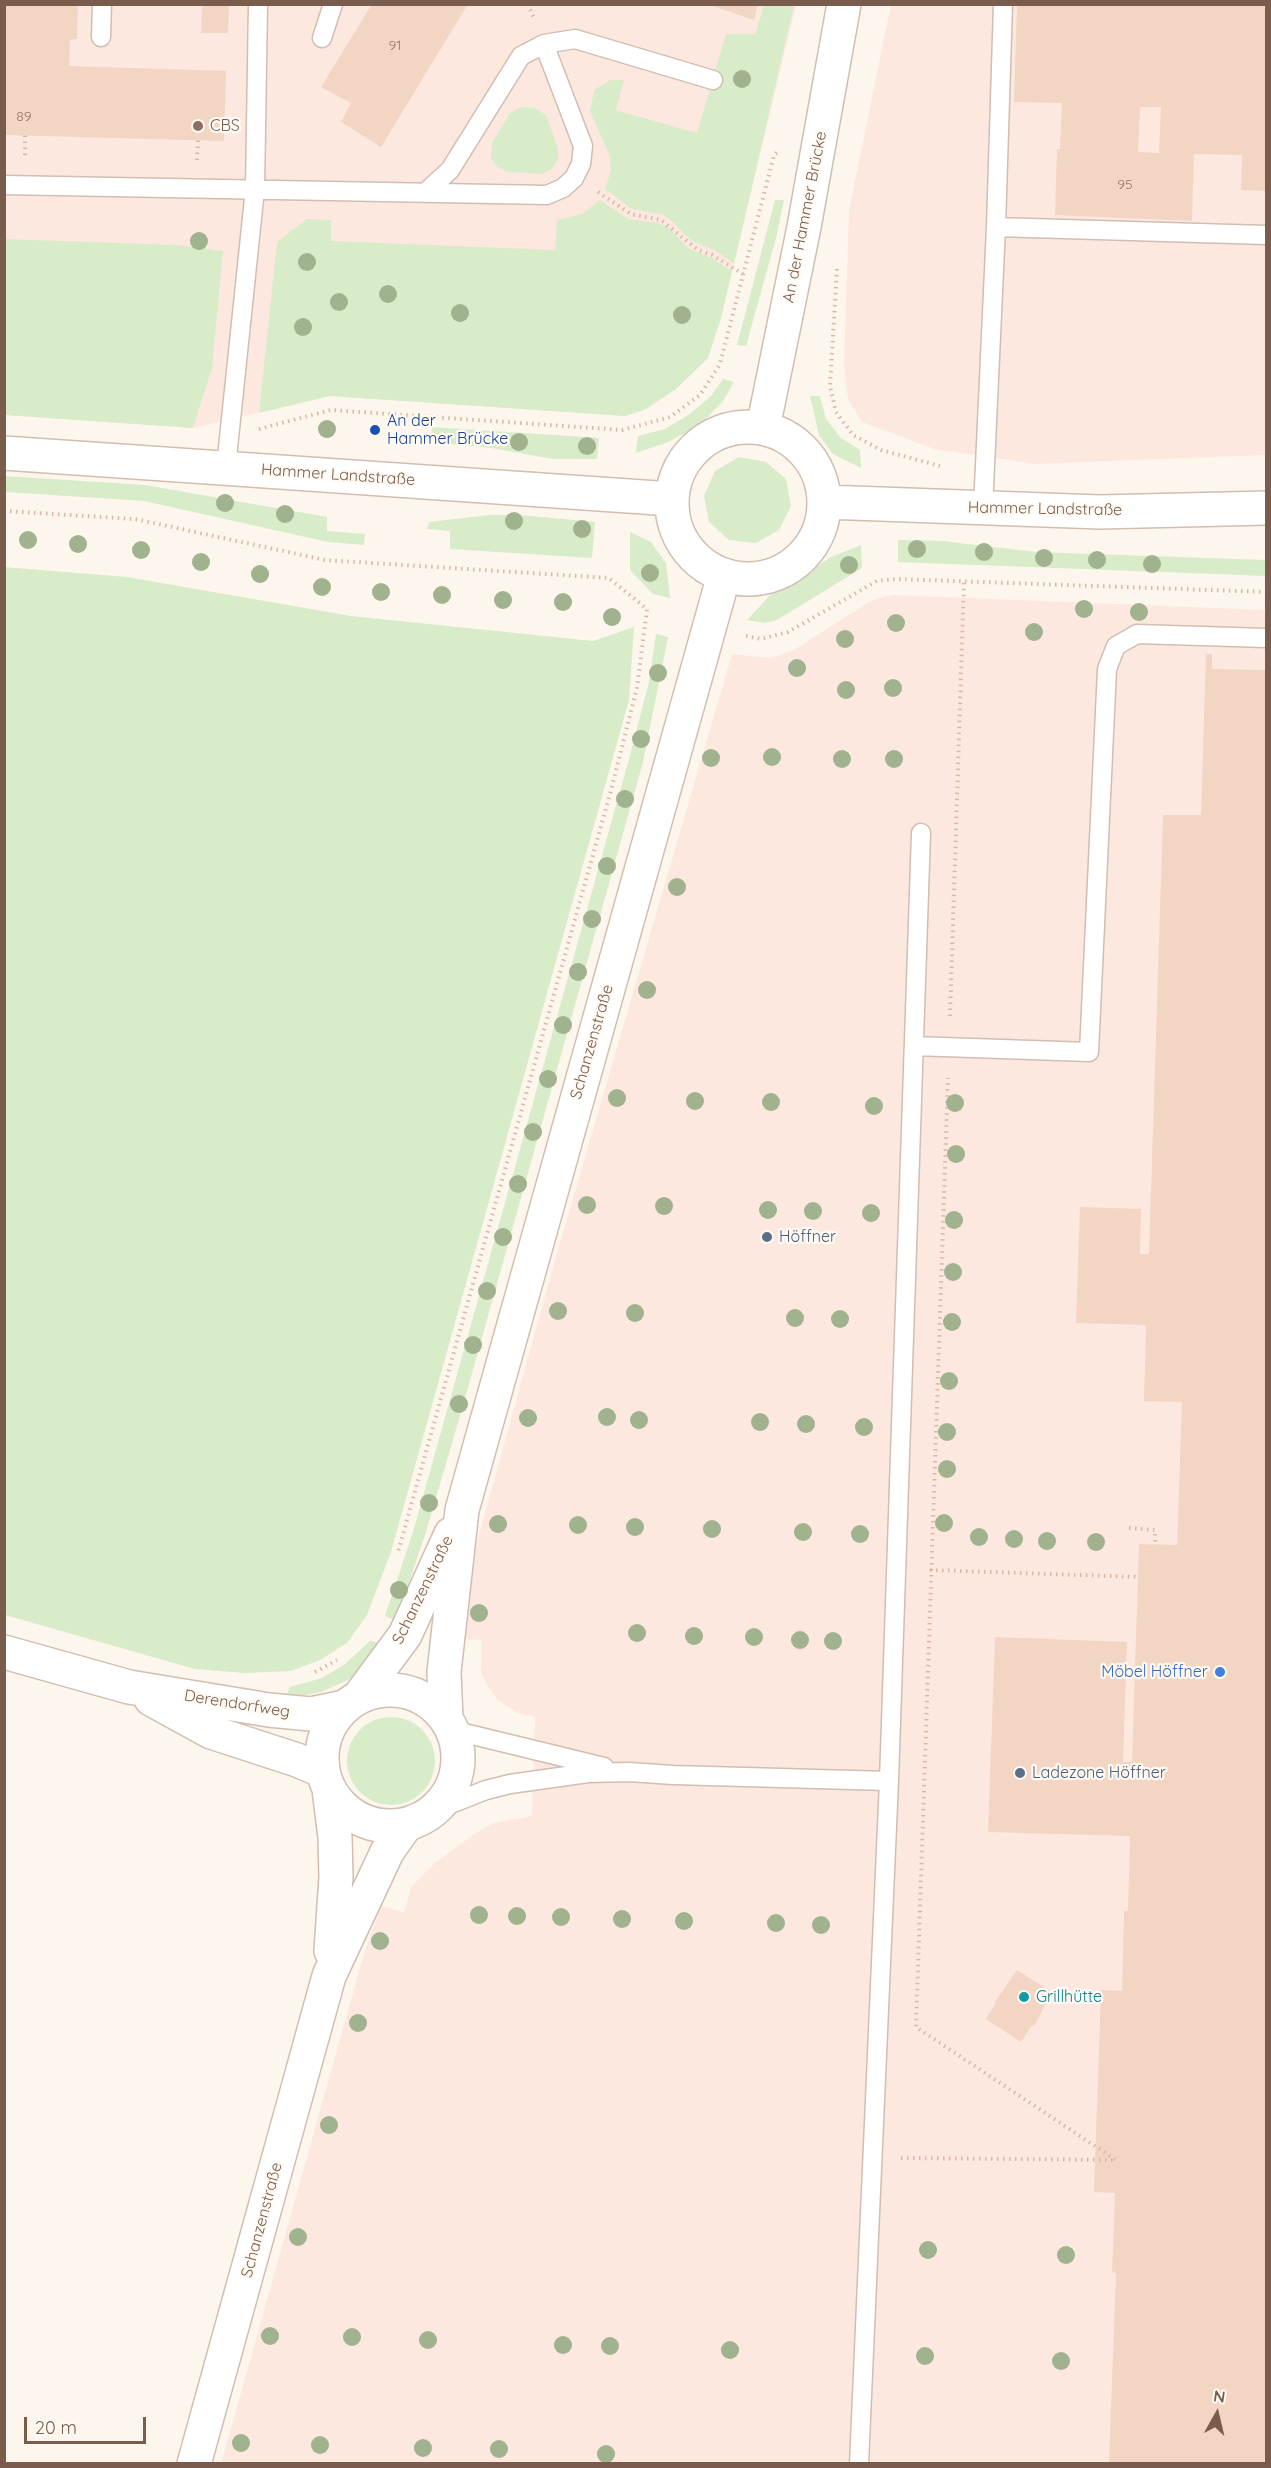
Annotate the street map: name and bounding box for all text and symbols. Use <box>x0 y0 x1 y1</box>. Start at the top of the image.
house number: 91 <box>388 38 402 54</box>
house number: 89 <box>16 109 32 125</box>
place label: CBS <box>210 116 240 136</box>
marker: CBS <box>191 119 205 133</box>
street label: An der Hammer Brücke <box>779 130 831 304</box>
house number: 95 <box>1117 177 1133 193</box>
place label: An der Hammer Brücke <box>387 411 508 449</box>
marker: An der Hammer Brücke <box>368 423 382 437</box>
street label: Hammer Landstraße <box>260 460 416 490</box>
street label: Hammer Landstraße <box>968 498 1122 520</box>
street label: Schanzenstraße <box>566 982 618 1102</box>
place label: Höffner <box>779 1227 836 1247</box>
marker: Höffner <box>760 1230 774 1244</box>
street label: Schanzenstraße <box>388 1533 458 1647</box>
place label: Möbel Höffner <box>1101 1662 1208 1682</box>
marker: Möbel Höffner <box>1213 1665 1227 1679</box>
street label: Derendorfweg <box>183 1686 291 1722</box>
place label: Ladezone Höffner <box>1032 1763 1166 1783</box>
marker: Ladezone Höffner <box>1013 1766 1027 1780</box>
place label: Grillhütte <box>1036 1987 1102 2007</box>
marker: Grillhütte <box>1017 1990 1031 2004</box>
street label: Schanzenstraße <box>237 2160 287 2280</box>
north arrow <box>1187 2384 1247 2444</box>
text: N <box>1212 2385 1227 2407</box>
scale bar <box>27 2405 148 2443</box>
text: 20 m <box>35 2416 77 2439</box>

